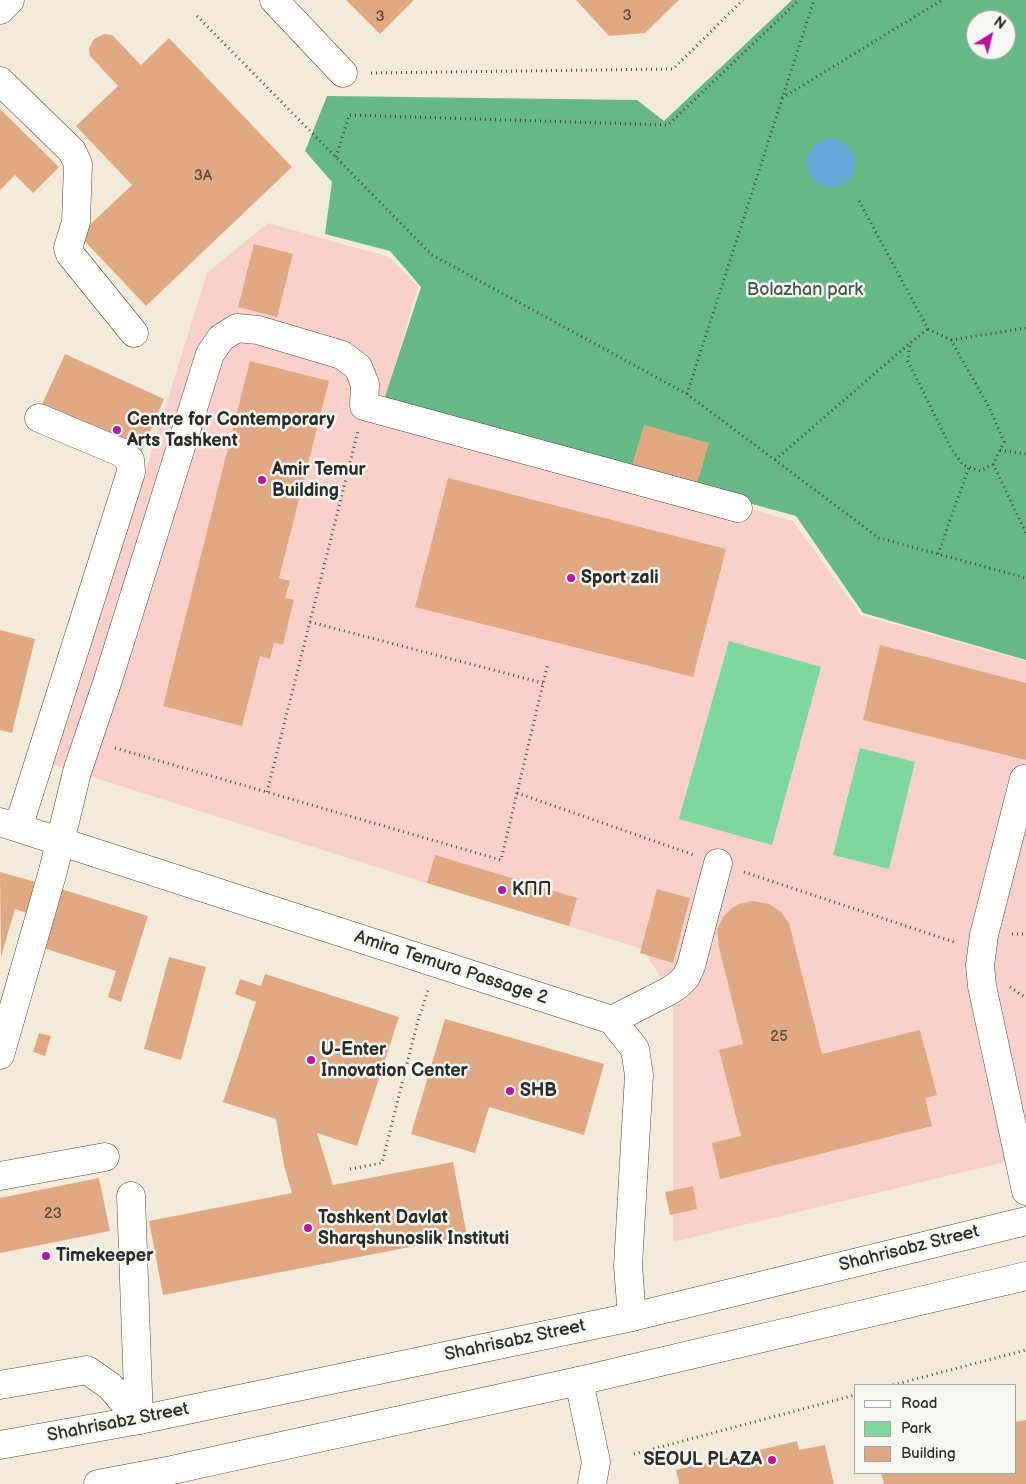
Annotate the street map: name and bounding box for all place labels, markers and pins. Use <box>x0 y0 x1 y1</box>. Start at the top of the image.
place label: Centre for Contemporary Arts Tashkent <box>127 409 335 452</box>
marker: Centre for Contemporary Arts Tashkent <box>111 424 123 436</box>
place label: Amir Temur Building <box>272 459 366 502</box>
marker: Amir Temur Building <box>256 474 268 486</box>
place label: Sport zali <box>581 567 659 589</box>
marker: Sport zali <box>565 572 577 584</box>
place label: КПП <box>512 879 551 901</box>
marker: КПП <box>496 884 508 896</box>
place label: U-Enter Innovation Center <box>321 1039 468 1082</box>
marker: U-Enter Innovation Center <box>305 1054 317 1066</box>
place label: SHB <box>520 1080 557 1102</box>
marker: SHB <box>504 1085 516 1097</box>
place label: Toshkent Davlat Sharqshunoslik Instituti <box>318 1207 509 1250</box>
marker: Toshkent Davlat Sharqshunoslik Instituti <box>302 1222 314 1234</box>
place label: Timekeeper <box>56 1245 153 1267</box>
marker: Timekeeper <box>40 1250 52 1262</box>
place label: SEOUL PLAZA <box>643 1449 762 1471</box>
marker: SEOUL PLAZA <box>766 1454 778 1466</box>

